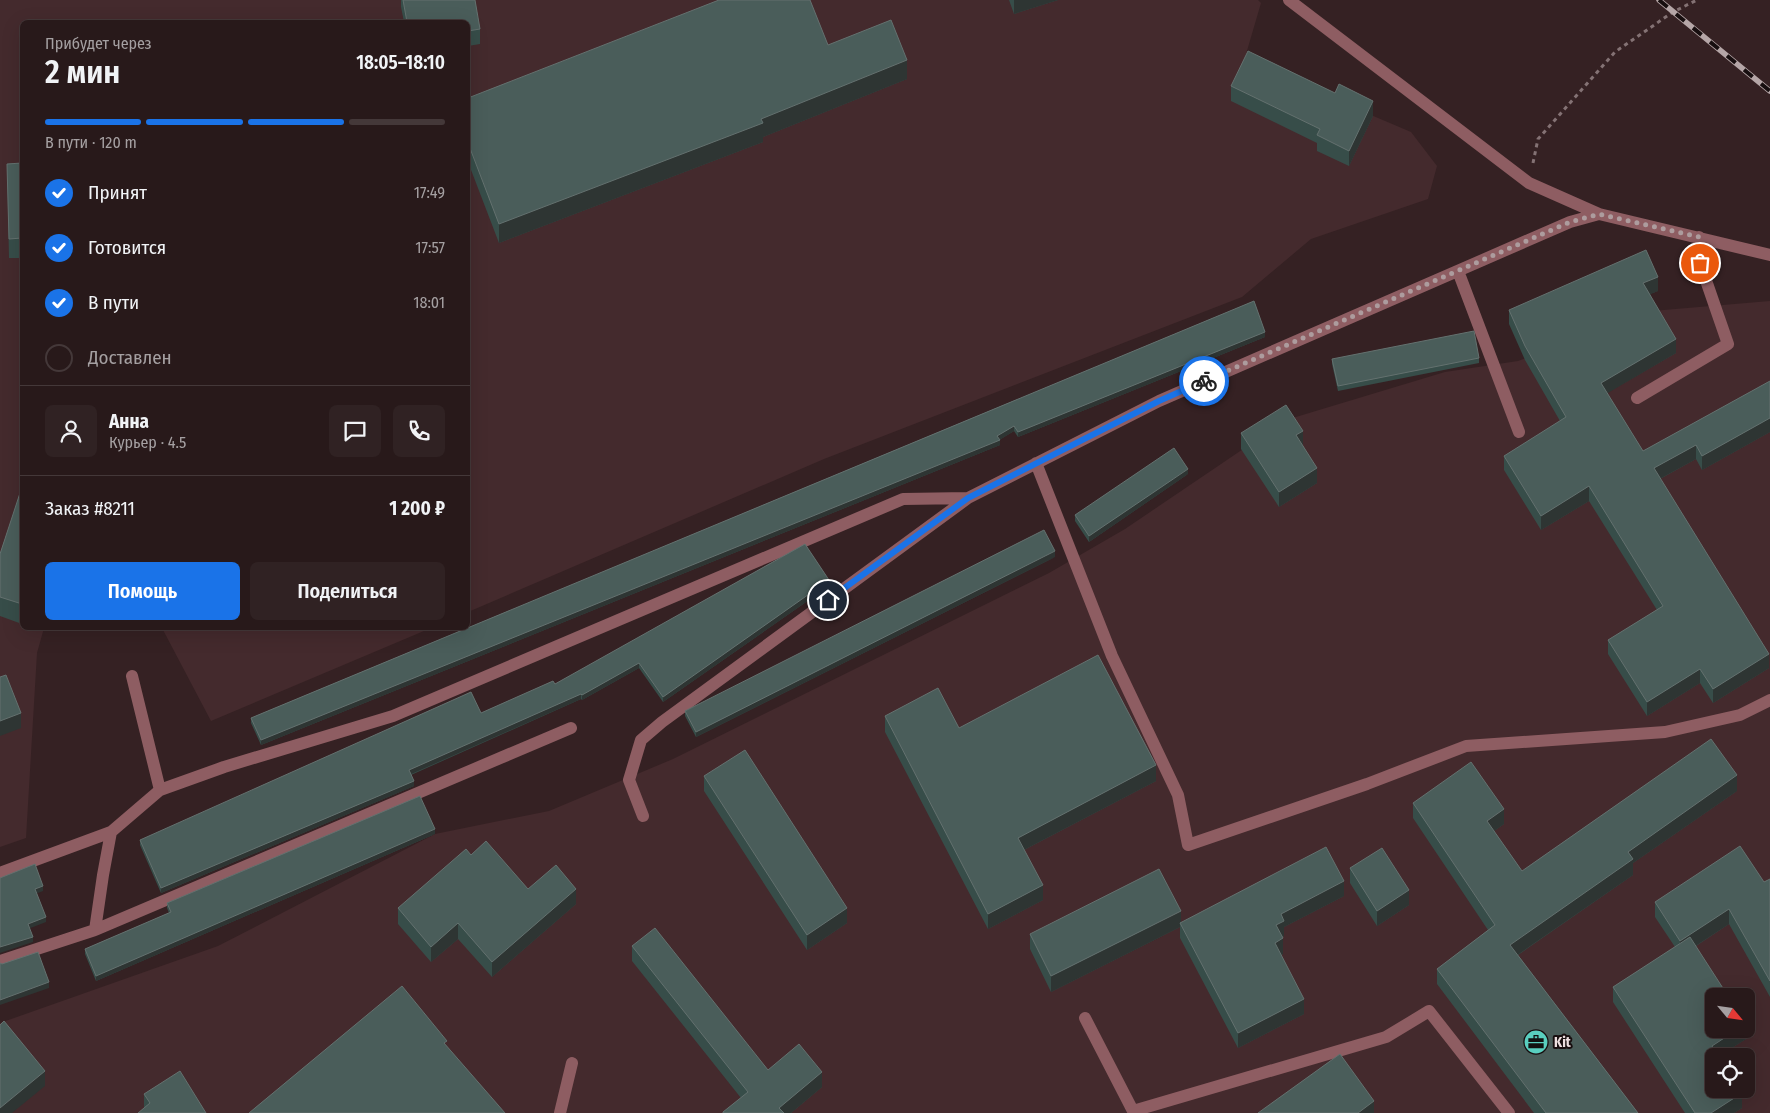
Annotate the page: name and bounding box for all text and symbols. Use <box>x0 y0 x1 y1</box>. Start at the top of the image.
text: Прибудет через <box>45 34 152 53</box>
text: 18:05–18:10 <box>356 51 445 74</box>
text: 2 мин <box>45 53 120 91</box>
text: В пути · 120 m <box>45 133 137 152</box>
icon: check <box>45 179 73 207</box>
text: Принят <box>88 181 147 204</box>
text: 17:49 <box>414 183 445 202</box>
icon: check <box>45 234 73 262</box>
text: Готовится <box>88 236 166 259</box>
text: 17:57 <box>415 238 445 257</box>
pin <box>1679 242 1721 284</box>
icon: bag <box>1686 249 1714 277</box>
icon: check <box>45 289 73 317</box>
text: В пути <box>88 291 139 314</box>
text: 18:01 <box>413 293 445 312</box>
text: Доставлен <box>88 346 172 369</box>
courier <box>1179 356 1229 406</box>
icon: bike <box>1190 367 1218 395</box>
button: person <box>45 405 97 457</box>
button: chat <box>329 405 381 457</box>
button: phone <box>393 405 445 457</box>
text: Анна <box>109 410 149 433</box>
text: Курьер · 4.5 <box>109 433 186 452</box>
text: Заказ #8211 <box>45 497 135 520</box>
text: 1 200 ₽ <box>389 497 445 520</box>
button: Помощь <box>45 562 240 620</box>
button: Поделиться <box>250 562 445 620</box>
pin <box>807 579 849 621</box>
icon: home <box>814 586 842 614</box>
north arrow <box>1705 988 1755 1038</box>
map controls <box>1705 988 1755 1098</box>
office icon: Kit <box>1523 1029 1549 1055</box>
place label: Kit <box>1554 1034 1572 1051</box>
button: locate <box>1705 1048 1755 1098</box>

